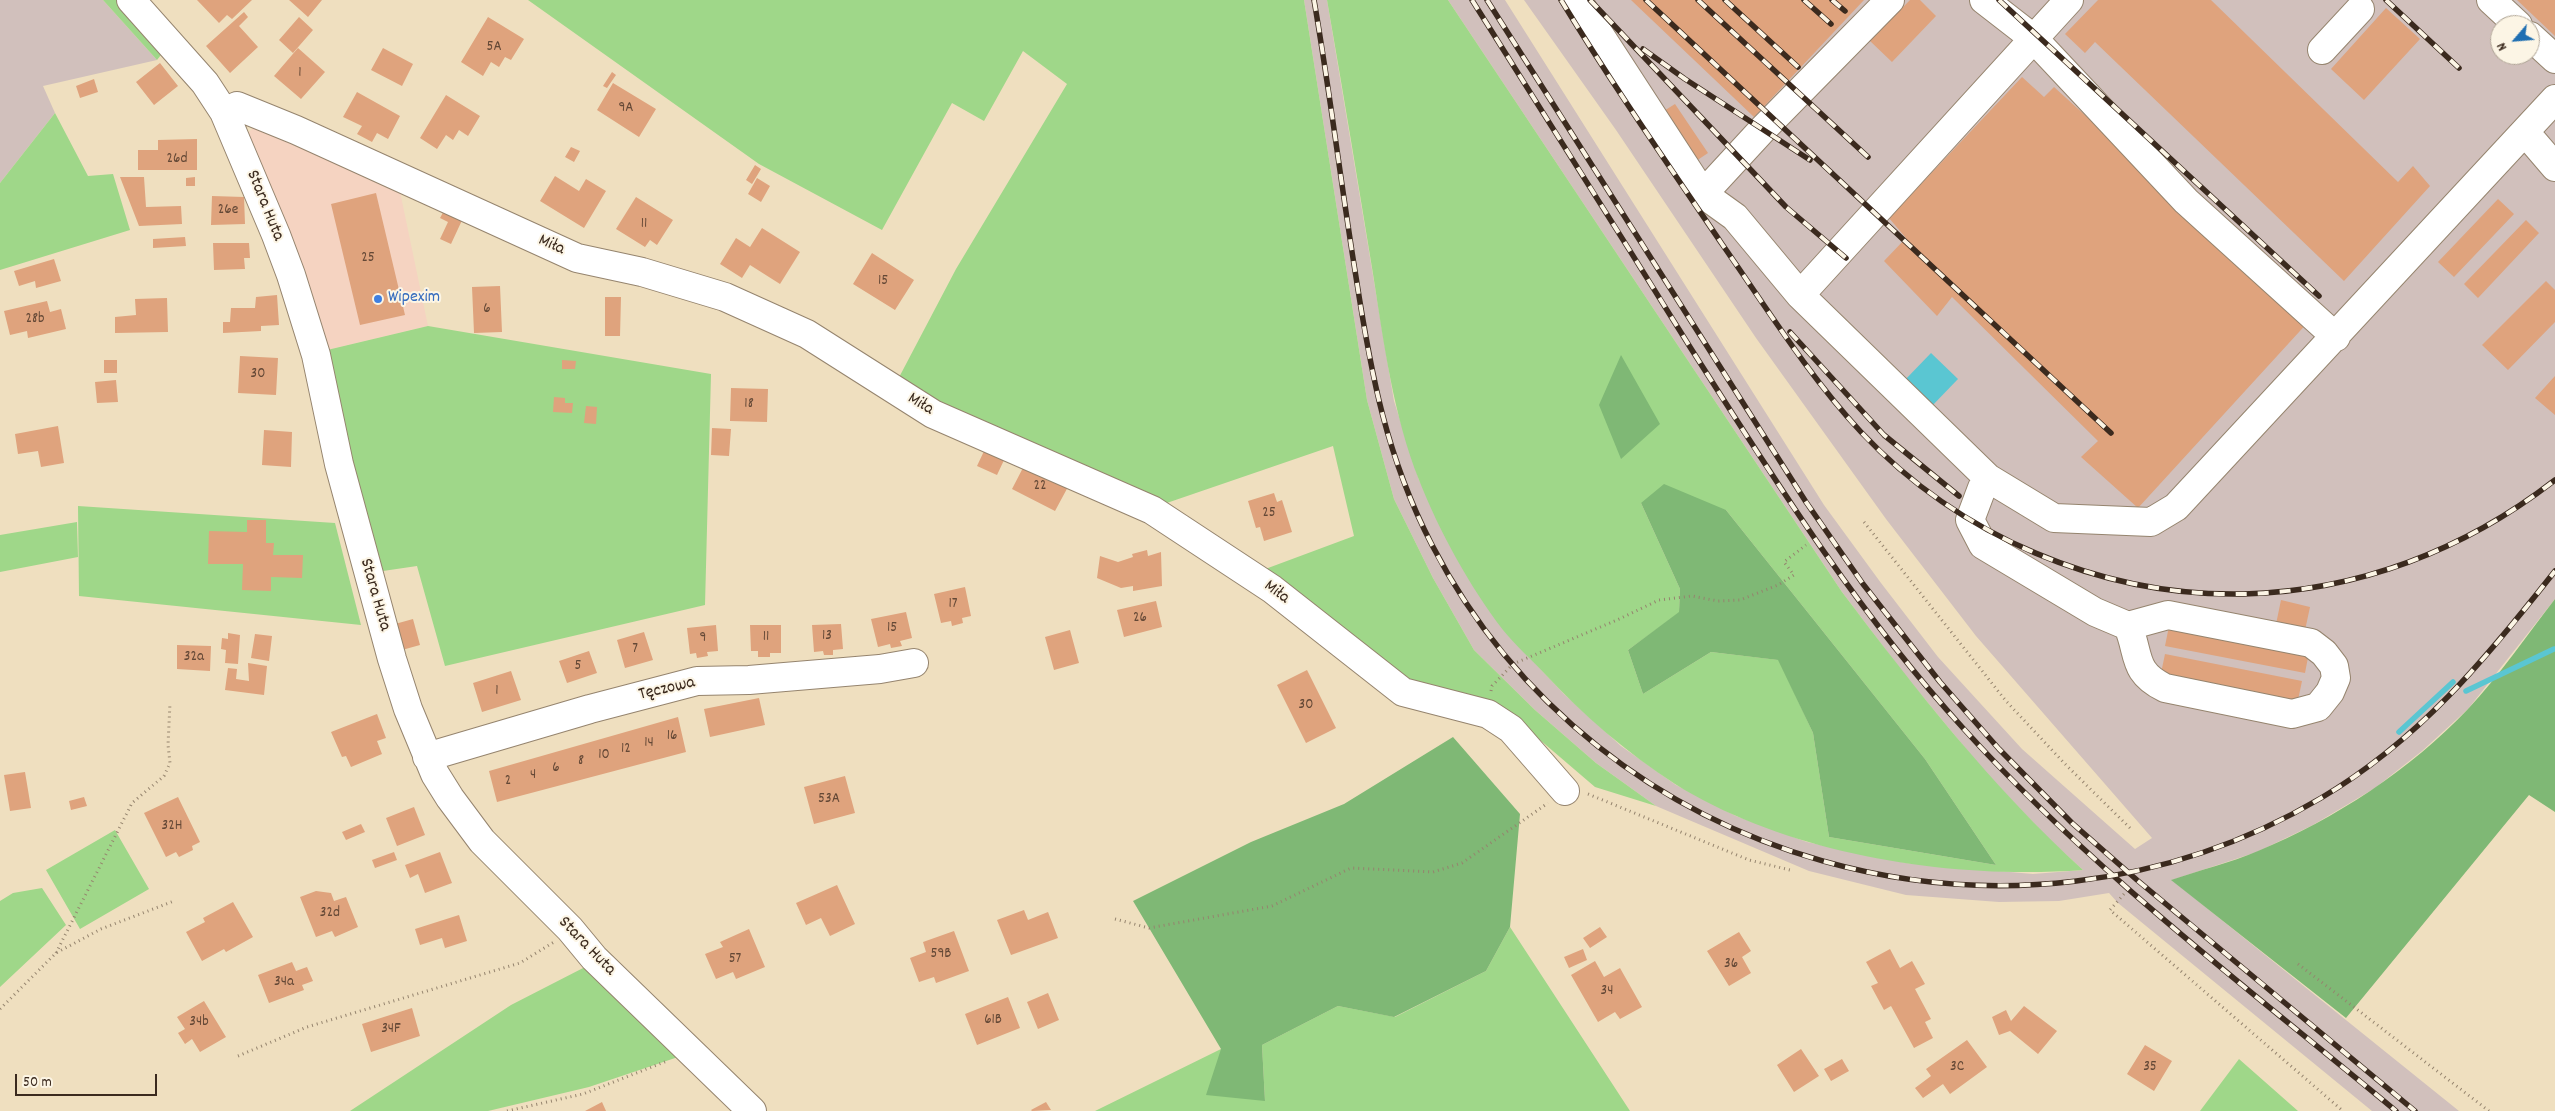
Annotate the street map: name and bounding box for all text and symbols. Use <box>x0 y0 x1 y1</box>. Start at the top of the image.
north arrow <box>2490 15 2540 65</box>
house number: 5A <box>486 39 502 57</box>
text: N <box>2492 39 2513 54</box>
house number: 1 <box>298 65 302 83</box>
house number: 9A <box>618 100 634 118</box>
house number: 26d <box>167 151 187 169</box>
street label: Stara Huta <box>240 167 288 245</box>
house number: 26e <box>218 202 238 220</box>
house number: 11 <box>641 216 647 234</box>
street label: Miła <box>534 231 568 261</box>
house number: 25 <box>361 250 375 268</box>
house number: 15 <box>878 273 888 291</box>
place label: Wipexim <box>388 288 440 310</box>
marker: Wipexim <box>372 293 384 305</box>
house number: 6 <box>483 301 491 319</box>
house number: 28b <box>25 311 45 329</box>
house number: 30 <box>251 366 265 384</box>
street label: Miła <box>903 389 937 421</box>
house number: 18 <box>744 396 754 414</box>
house number: 22 <box>1033 478 1047 496</box>
house number: 25 <box>1262 505 1276 523</box>
street label: Stara Huta <box>353 556 395 634</box>
street label: Miła <box>1259 576 1293 610</box>
house number: 17 <box>948 596 958 614</box>
house number: 26 <box>1133 610 1147 628</box>
house number: 15 <box>887 620 897 638</box>
house number: 13 <box>822 628 832 646</box>
house number: 11 <box>763 629 769 647</box>
house number: 9 <box>700 630 706 648</box>
house number: 7 <box>632 641 638 659</box>
house number: 32a <box>184 649 204 667</box>
house number: 5 <box>575 658 581 676</box>
street label: Tęczowa <box>637 673 697 707</box>
house number: 1 <box>495 683 499 701</box>
house number: 30 <box>1299 697 1313 715</box>
house number: 16 <box>667 728 677 746</box>
house number: 14 <box>644 735 654 753</box>
house number: 12 <box>621 741 631 759</box>
house number: 10 <box>598 747 610 765</box>
house number: 8 <box>578 753 584 771</box>
house number: 6 <box>552 760 560 778</box>
house number: 4 <box>530 767 536 785</box>
house number: 2 <box>505 773 511 791</box>
house number: 53A <box>818 791 840 809</box>
house number: 32H <box>162 818 182 836</box>
house number: 32d <box>320 905 340 923</box>
street label: Stara Huta <box>552 913 620 981</box>
house number: 59B <box>931 946 951 964</box>
house number: 57 <box>729 951 741 969</box>
house number: 36 <box>1724 956 1738 974</box>
house number: 34a <box>274 974 294 992</box>
house number: 34 <box>1601 983 1613 1001</box>
house number: 61B <box>984 1012 1002 1030</box>
house number: 34b <box>189 1014 209 1032</box>
house number: 34F <box>381 1021 401 1039</box>
house number: 3C <box>1950 1059 1964 1077</box>
house number: 35 <box>2143 1059 2157 1077</box>
scale bar <box>18 1064 160 1096</box>
text: 50 m <box>23 1072 52 1094</box>

